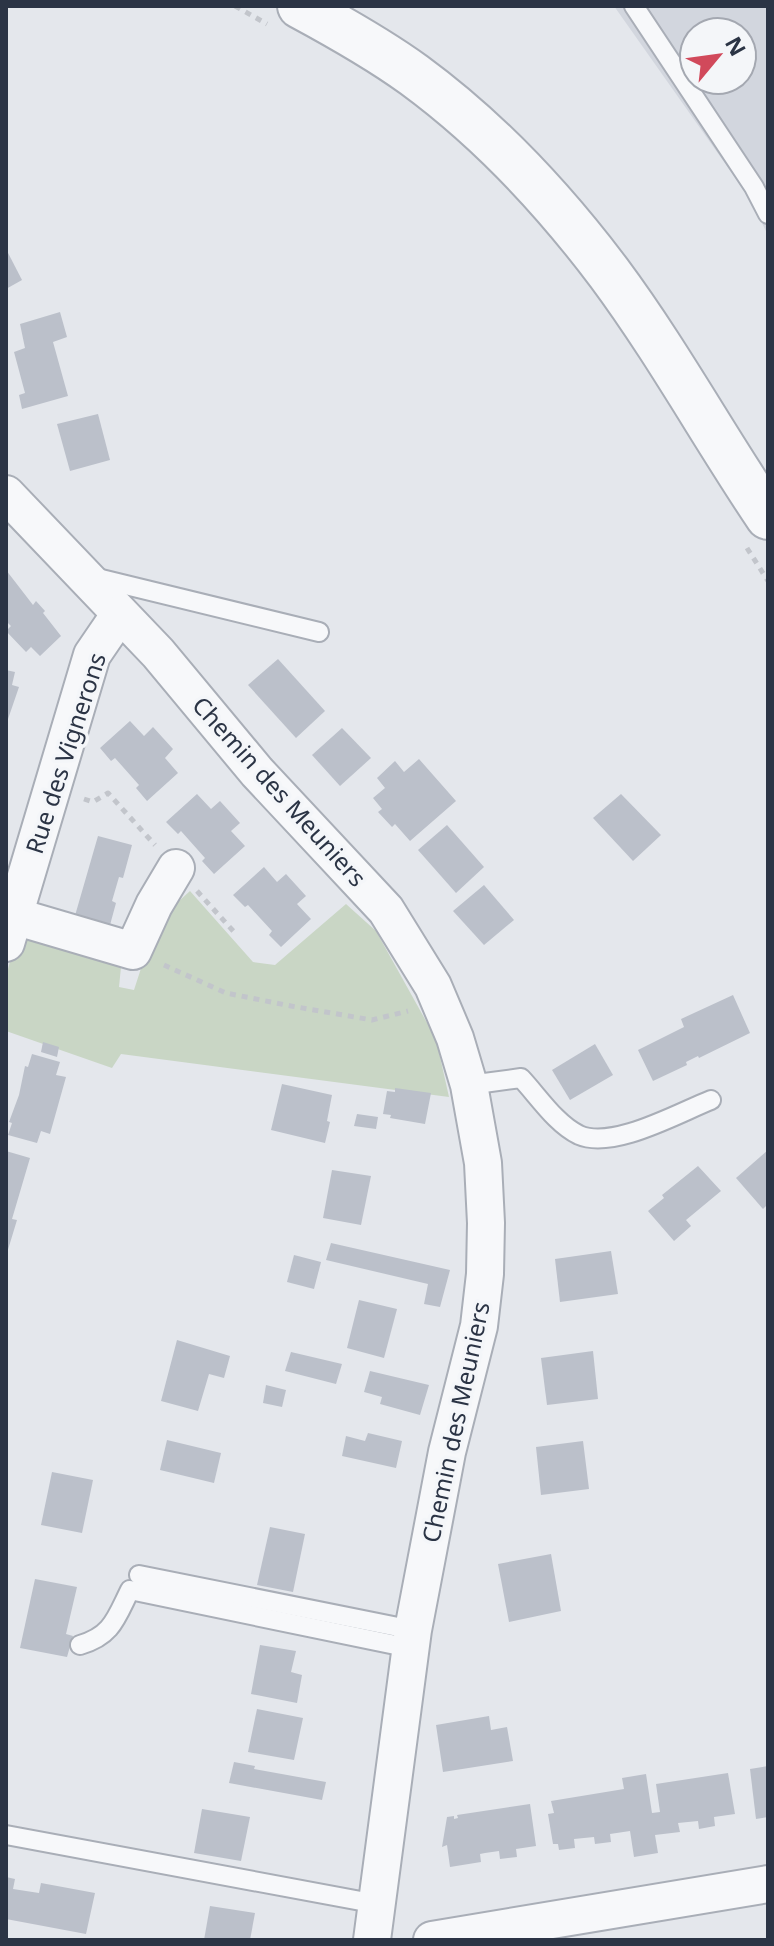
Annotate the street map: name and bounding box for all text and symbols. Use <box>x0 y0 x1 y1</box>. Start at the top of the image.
north arrow <box>678 16 758 96</box>
text: N <box>719 31 754 61</box>
street label: Rue des Vignerons <box>17 648 113 858</box>
street label: Chemin des Meuniers <box>186 689 374 893</box>
street label: Chemin des Meuniers <box>413 1299 497 1545</box>

